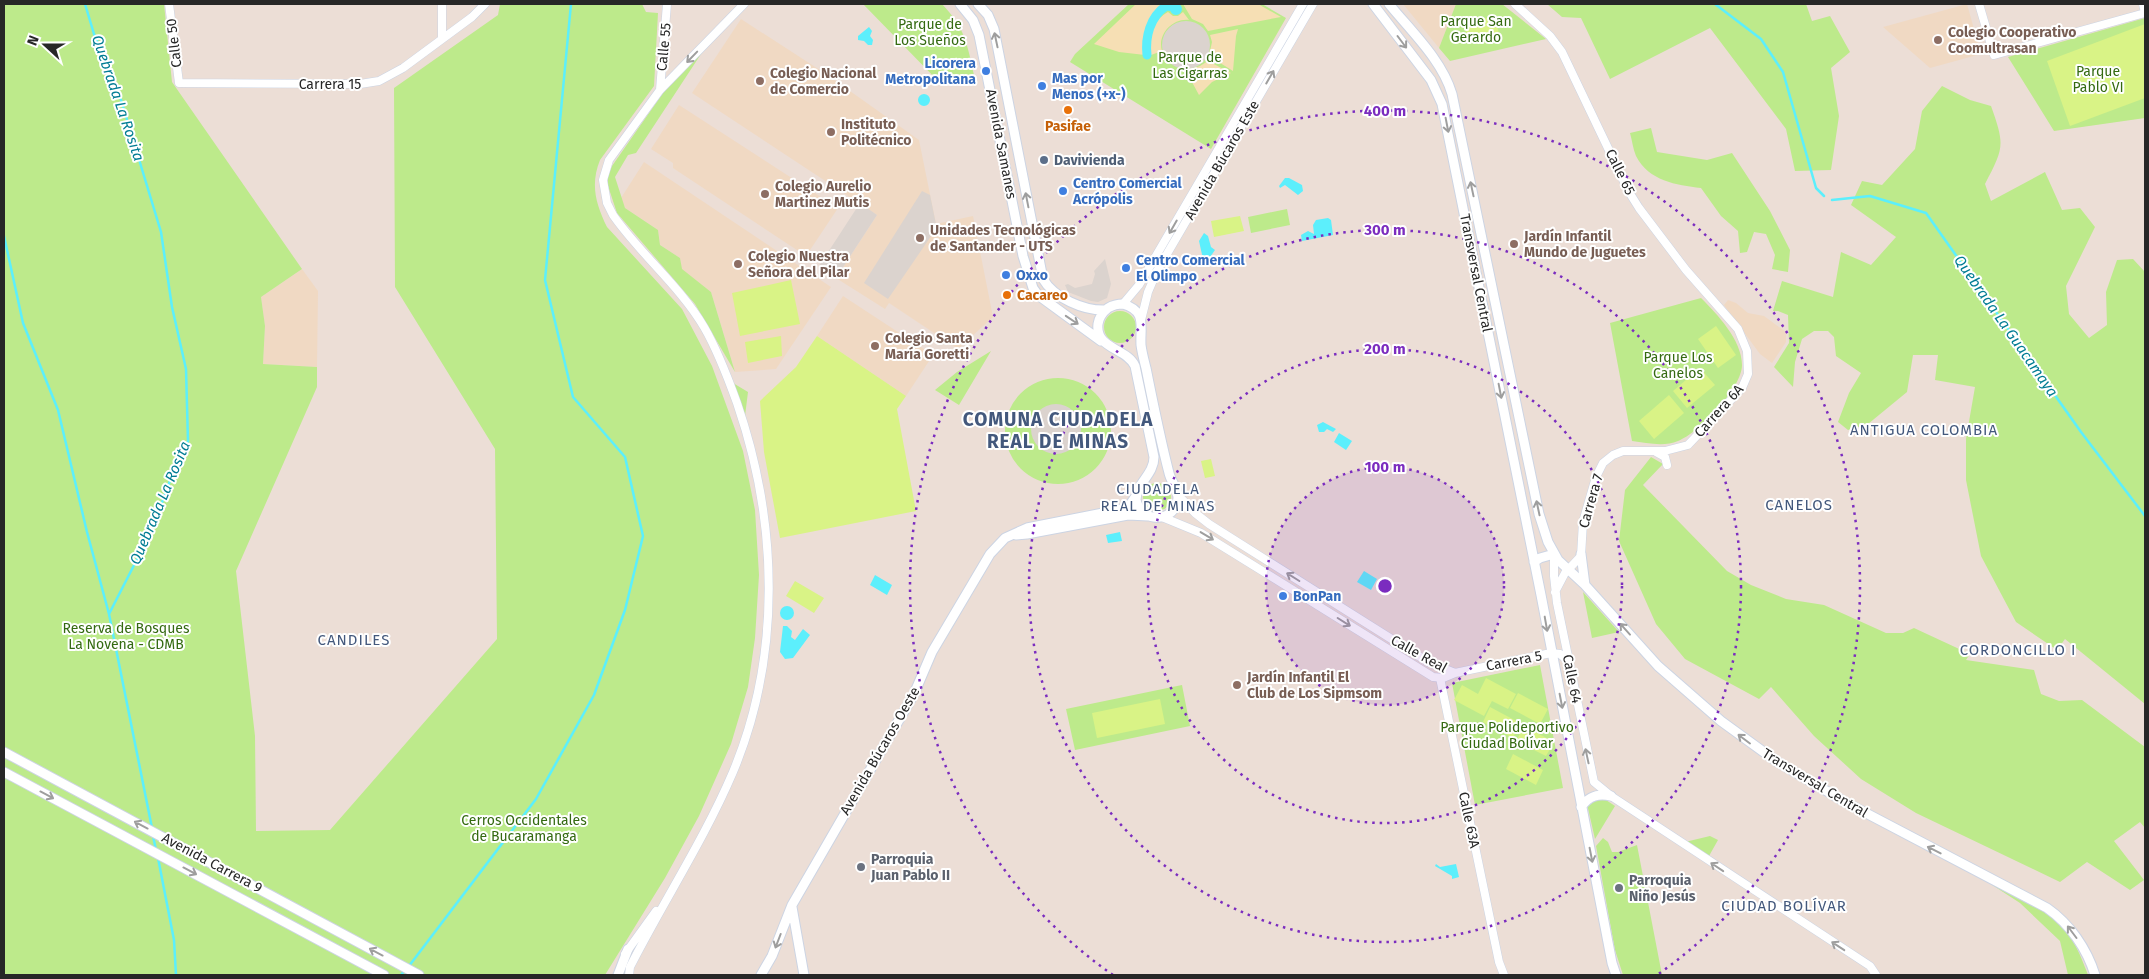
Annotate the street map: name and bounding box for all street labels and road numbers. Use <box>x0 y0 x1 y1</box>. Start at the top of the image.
street label: Calle 50 <box>163 17 185 69</box>
street label: Calle 55 <box>653 22 675 72</box>
street label: Carrera 15 <box>299 76 361 93</box>
street label: Avenida Samanes <box>982 88 1020 201</box>
street label: Avenida Búcaros Este <box>1181 97 1263 223</box>
street label: Calle 65 <box>1602 146 1638 198</box>
street label: Transversal Central <box>1456 212 1496 334</box>
street label: Carrera 6A <box>1691 381 1747 441</box>
street label: Carrera 7 <box>1575 472 1607 530</box>
street label: Calle Real <box>1388 632 1450 676</box>
street label: Carrera 5 <box>1485 647 1543 675</box>
street label: Calle 64 <box>1559 653 1585 705</box>
street label: Avenida Búcaros Oeste <box>836 684 924 818</box>
street label: Transversal Central <box>1759 745 1871 821</box>
street label: Calle 63A <box>1455 790 1483 850</box>
street label: Avenida Carrera 9 <box>159 829 265 897</box>

